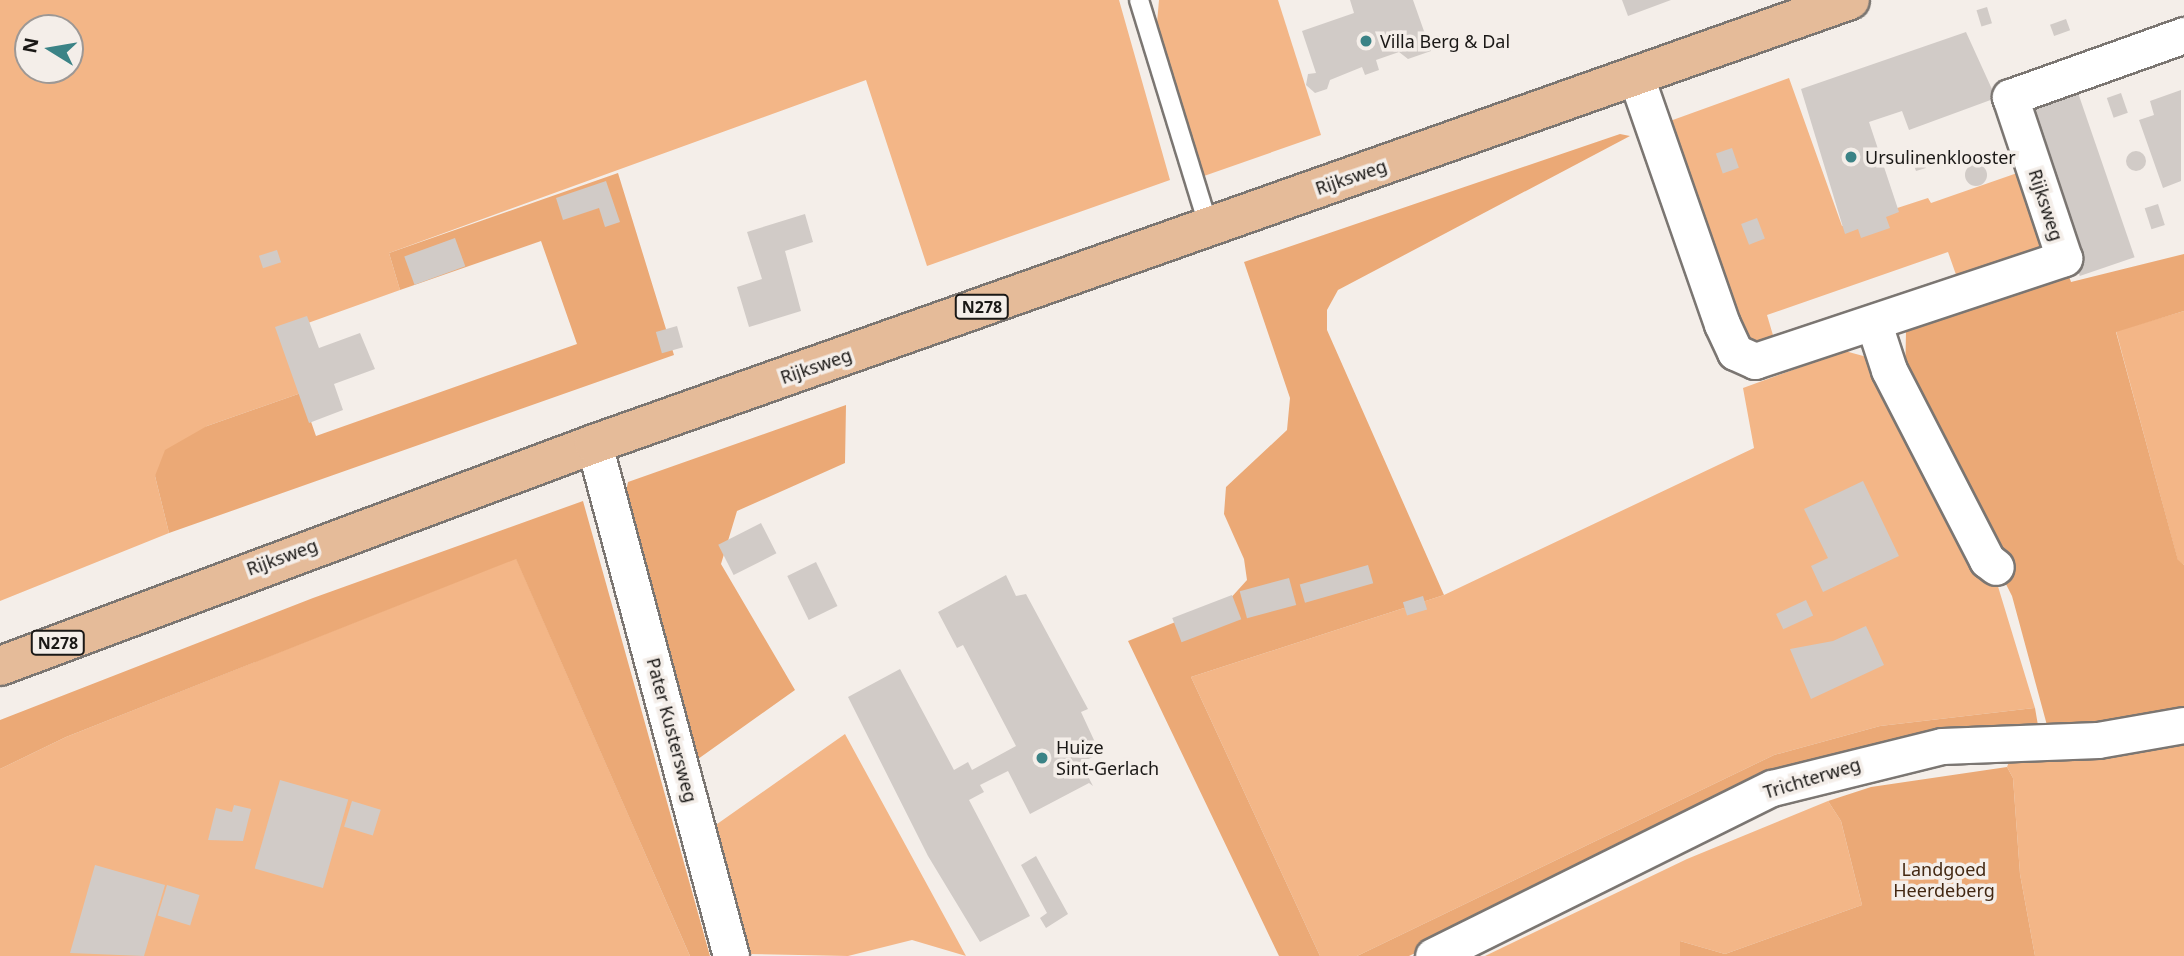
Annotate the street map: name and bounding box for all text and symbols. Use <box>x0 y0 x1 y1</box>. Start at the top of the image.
north arrow <box>14 14 84 84</box>
place label: Villa Berg & Dal <box>1380 30 1510 52</box>
marker: Villa Berg & Dal <box>1358 33 1374 49</box>
text: N <box>16 35 45 55</box>
place label: Ursulinenklooster <box>1865 146 2016 168</box>
marker: Ursulinenklooster <box>1843 149 1859 165</box>
street label: Rijksweg <box>1312 155 1390 199</box>
street label: Rijksweg <box>2024 166 2068 244</box>
road number: N278 <box>954 294 1010 320</box>
street label: Rijksweg <box>777 344 855 388</box>
street label: Rijksweg <box>243 534 321 580</box>
road number: N278 <box>30 630 86 656</box>
street label: Pater Kustersweg <box>642 655 702 805</box>
place label: Huize Sint-Gerlach <box>1056 737 1159 780</box>
marker: Huize Sint-Gerlach <box>1034 750 1050 766</box>
street label: Trichterweg <box>1761 753 1863 803</box>
park label: Landgoed Heerdeberg <box>1893 859 1995 902</box>

